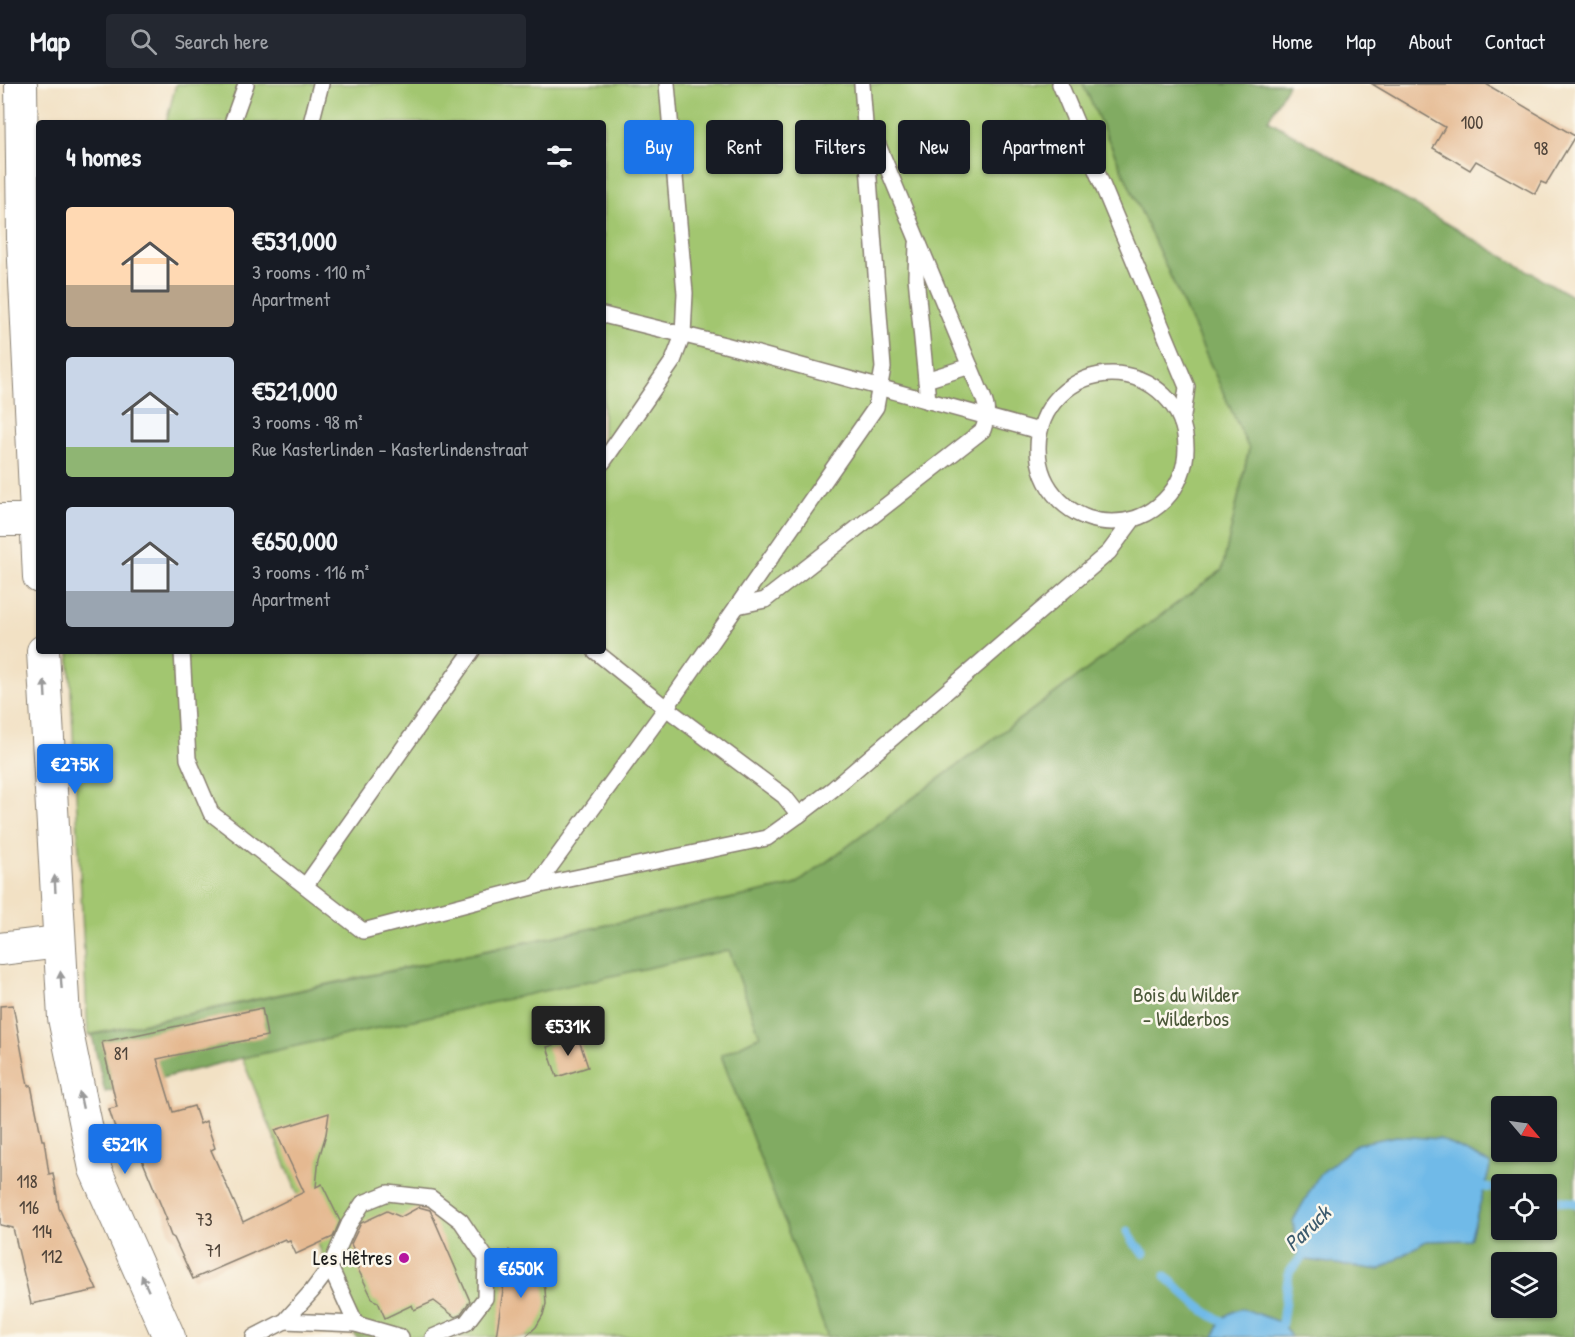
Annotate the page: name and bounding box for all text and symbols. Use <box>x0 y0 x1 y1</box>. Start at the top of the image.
search box <box>106 14 526 68</box>
text: Map <box>30 22 70 60</box>
icon: search <box>127 25 160 58</box>
text: Search here <box>175 26 269 56</box>
text: Home <box>1272 27 1313 56</box>
text: Map <box>1346 27 1376 56</box>
text: About <box>1409 27 1452 56</box>
text: Contact <box>1485 27 1545 56</box>
house number: 100 <box>1461 110 1483 135</box>
chip: Buy <box>624 120 694 174</box>
chip: Rent <box>706 120 783 174</box>
chip: Filters <box>795 120 886 174</box>
chip: New <box>898 120 970 174</box>
chip: Apartment <box>982 120 1106 174</box>
house number: 98 <box>1534 136 1548 161</box>
text: 4 homes <box>66 139 141 174</box>
icon: filters <box>543 140 576 173</box>
text: €531,000 <box>252 223 337 258</box>
icon: home <box>114 231 186 303</box>
text: 3 rooms · 110 m² <box>252 258 370 285</box>
text: Apartment <box>252 285 330 312</box>
text: €521,000 <box>252 373 337 408</box>
icon: home <box>114 381 186 453</box>
text: 3 rooms · 98 m² <box>252 408 363 435</box>
text: Rue Kasterlinden - Kasterlindenstraat <box>252 435 528 462</box>
text: €650,000 <box>252 523 338 558</box>
icon: home <box>114 531 186 603</box>
text: 3 rooms · 116 m² <box>252 558 369 585</box>
text: Apartment <box>252 585 330 612</box>
one-way arrow <box>40 680 50 699</box>
pin: €275K <box>33 744 117 795</box>
text: €275K <box>51 750 99 777</box>
one-way arrow <box>51 874 60 893</box>
one-way arrow <box>56 971 66 990</box>
park label: Bois du Wilder - Wilderbos <box>1133 980 1239 1033</box>
pin: €531K <box>526 1006 610 1057</box>
text: €531K <box>546 1012 590 1039</box>
house number: 81 <box>114 1041 128 1066</box>
one-way arrow <box>76 1091 85 1110</box>
north arrow <box>1491 1096 1557 1162</box>
map controls <box>1491 1096 1557 1318</box>
pin: €521K <box>83 1124 167 1175</box>
text: €521K <box>102 1130 148 1157</box>
house number: 118 <box>17 1169 38 1194</box>
button: locate <box>1491 1174 1557 1240</box>
house number: 116 <box>19 1195 39 1220</box>
water label: Paruck <box>1277 1197 1338 1258</box>
house number: 73 <box>196 1207 212 1232</box>
house number: 114 <box>32 1219 52 1244</box>
house number: 71 <box>205 1238 221 1263</box>
place label: Les Hêtres <box>313 1243 392 1272</box>
house number: 112 <box>41 1244 63 1269</box>
pin: €650K <box>479 1248 563 1299</box>
marker: Les Hêtres <box>397 1251 411 1265</box>
button: layers <box>1491 1252 1557 1318</box>
text: €650K <box>498 1254 544 1281</box>
one-way arrow <box>141 1275 150 1292</box>

